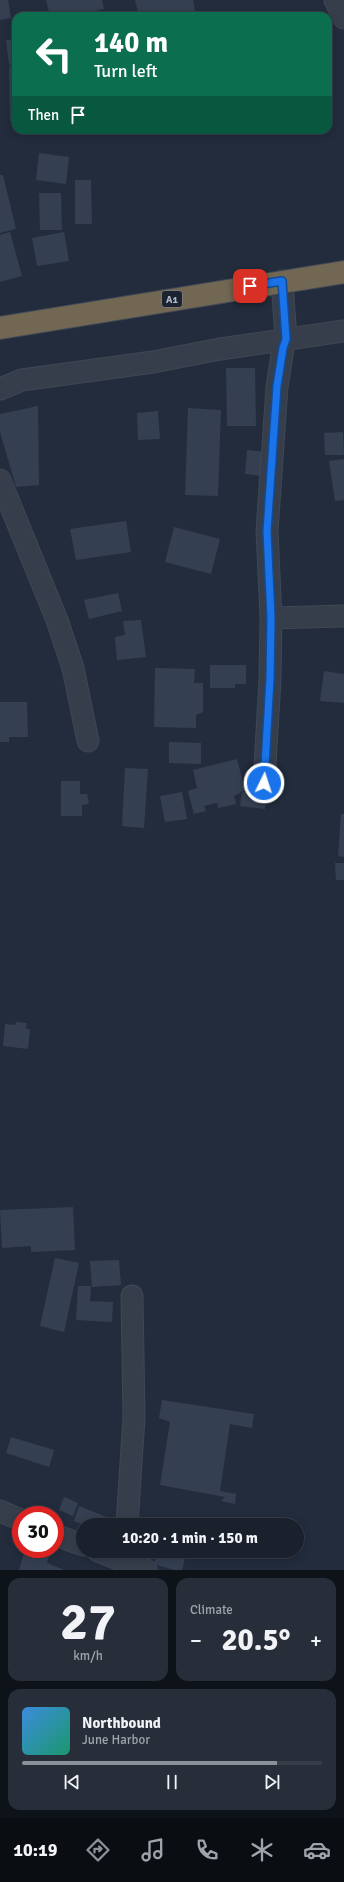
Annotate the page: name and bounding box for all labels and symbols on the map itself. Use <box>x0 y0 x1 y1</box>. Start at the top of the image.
pin <box>233 269 267 303</box>
road number: A1 <box>162 291 182 307</box>
position arrow <box>243 762 285 804</box>
speed limit sign: 30 <box>12 1506 64 1558</box>

